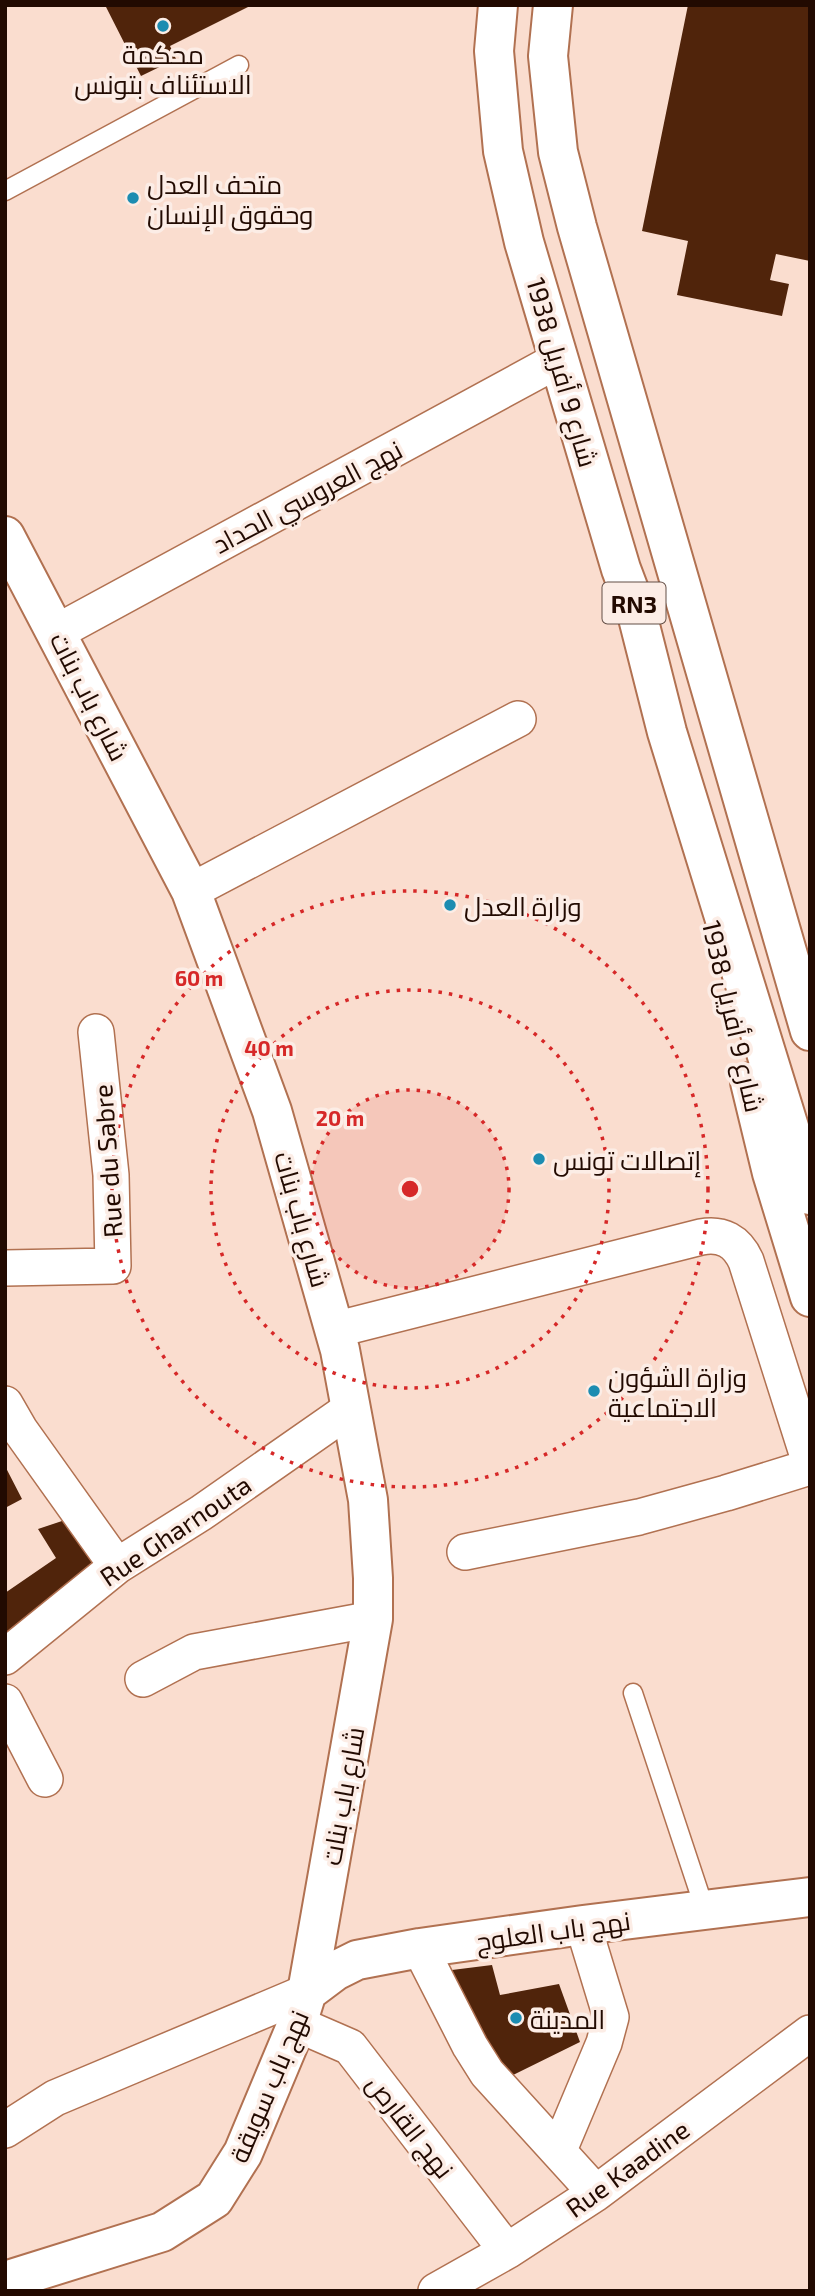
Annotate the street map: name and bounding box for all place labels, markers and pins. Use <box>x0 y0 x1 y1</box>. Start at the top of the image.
marker: محكمة الاستئناف بتونس <box>155 18 171 34</box>
place label: محكمة الاستئناف بتونس <box>74 38 252 101</box>
place label: متحف العدل وحقوق الإنسان <box>147 168 314 232</box>
marker: متحف العدل وحقوق الإنسان <box>125 190 141 206</box>
place label: وزارة العدل <box>464 890 582 922</box>
marker: وزارة العدل <box>442 897 458 913</box>
place label: إتصالات تونس <box>553 1144 701 1178</box>
marker: إتصالات تونس <box>531 1151 547 1167</box>
centre of rings <box>398 1177 422 1201</box>
place label: وزارة الشؤون الاجتماعية <box>608 1361 747 1422</box>
marker: وزارة الشؤون الاجتماعية <box>586 1383 602 1399</box>
place label: المدينة <box>530 2003 605 2034</box>
marker: المدينة <box>508 2010 524 2026</box>

